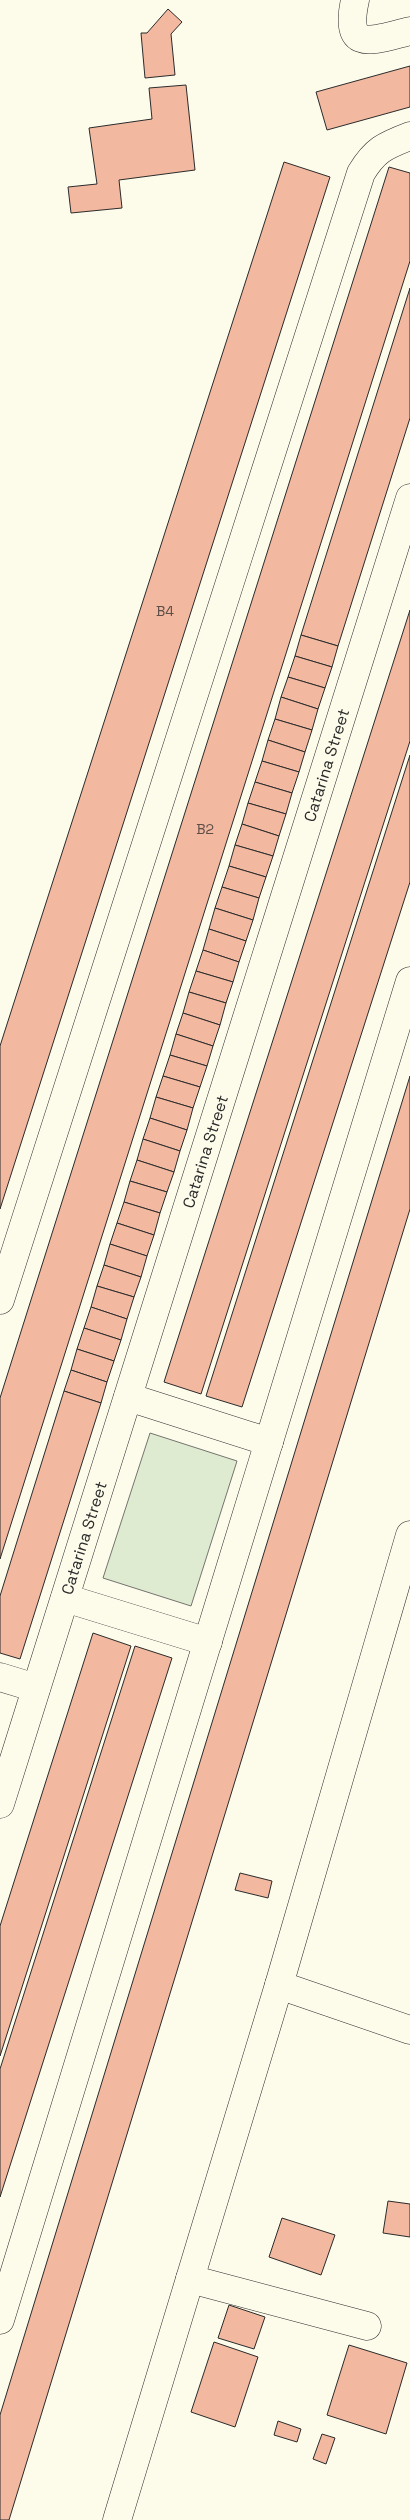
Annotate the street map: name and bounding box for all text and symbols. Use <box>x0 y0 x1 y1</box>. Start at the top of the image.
house number: B4 <box>156 602 174 620</box>
street label: Catarina Street <box>299 706 354 824</box>
house number: B2 <box>196 820 214 838</box>
street label: Catarina Street <box>178 1092 233 1211</box>
street label: Catarina Street <box>56 1479 112 1597</box>

